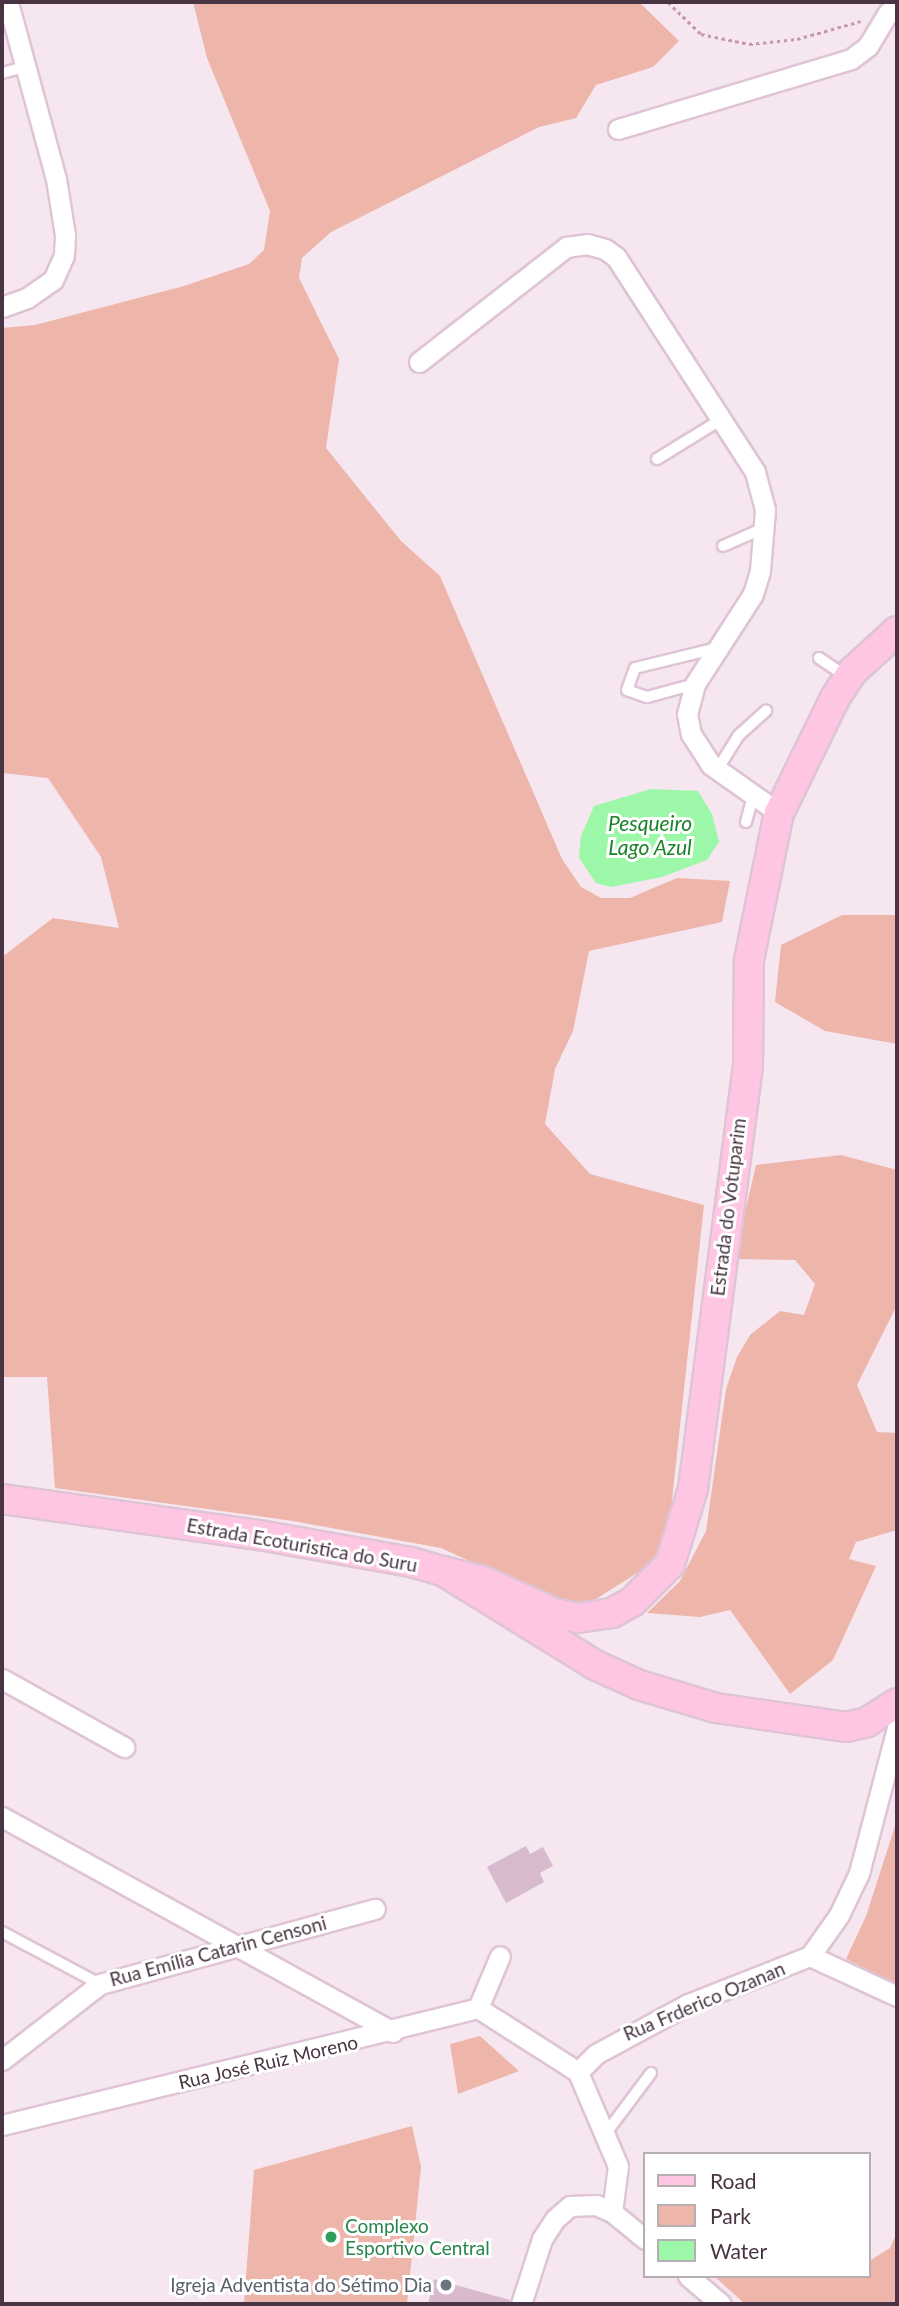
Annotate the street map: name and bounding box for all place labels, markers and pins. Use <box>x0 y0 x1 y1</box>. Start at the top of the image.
place label: Complexo Esportivo Central <box>345 2215 490 2259</box>
marker: Complexo Esportivo Central <box>323 2229 339 2245</box>
place label: Igreja Adventista do Sétimo Dia <box>170 2274 432 2296</box>
marker: Igreja Adventista do Sétimo Dia <box>438 2277 454 2293</box>

